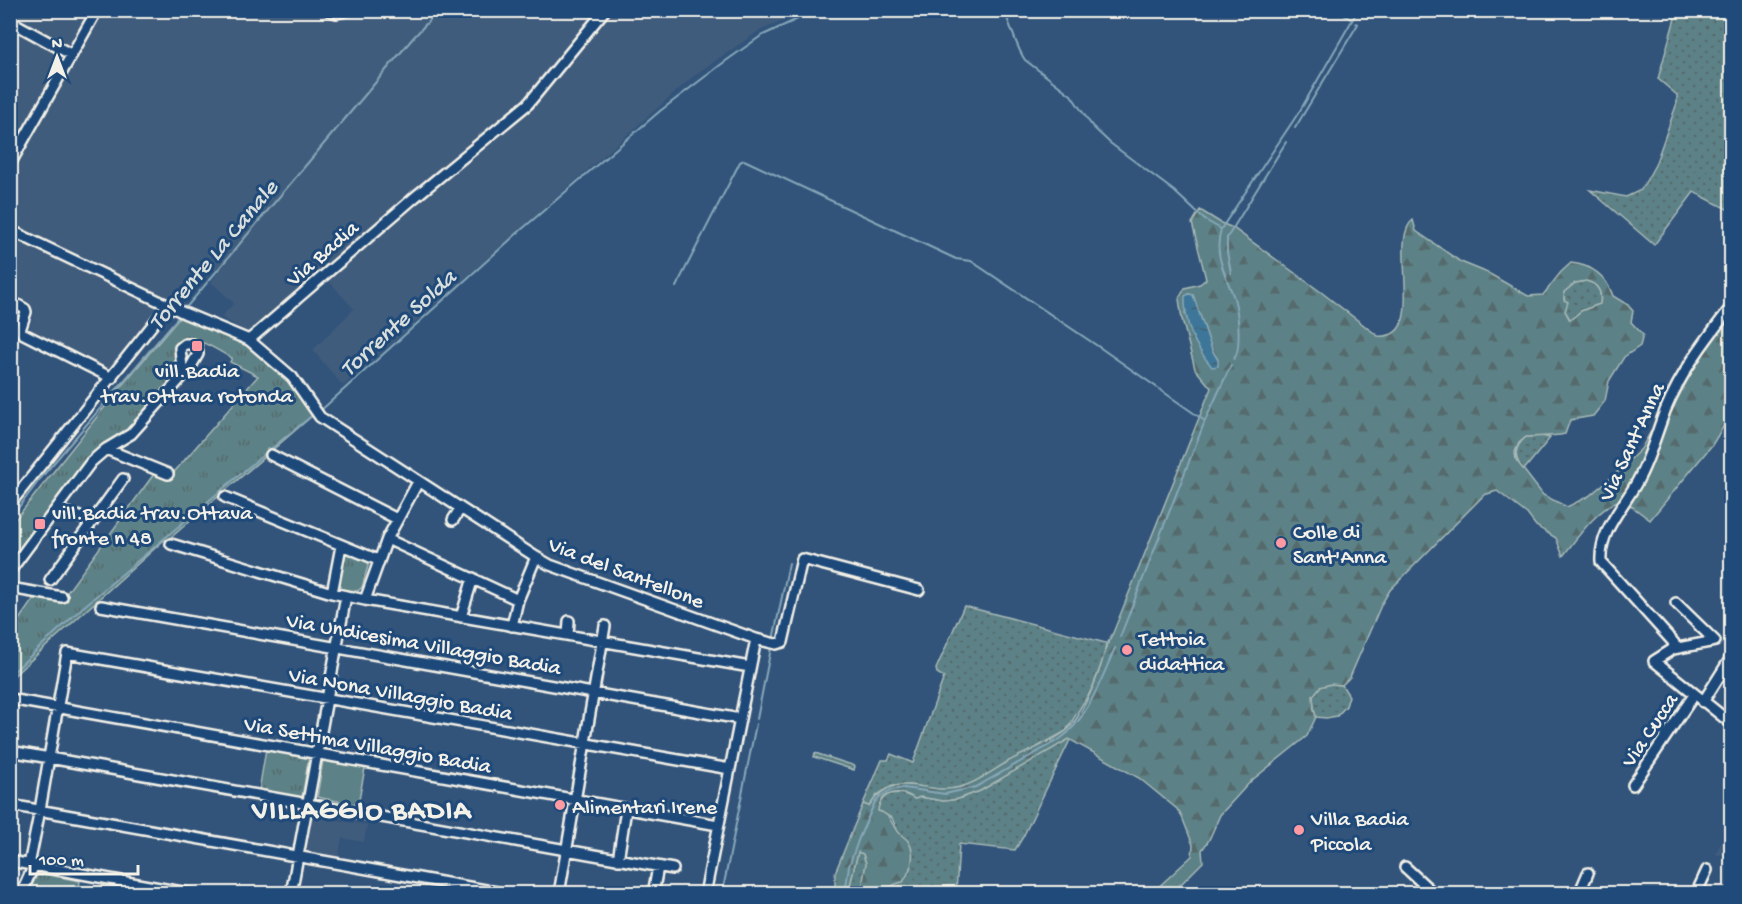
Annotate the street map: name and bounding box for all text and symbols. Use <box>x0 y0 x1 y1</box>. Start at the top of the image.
north arrow <box>27 27 87 87</box>
text: N <box>52 36 63 55</box>
water label: Torrente La Canale <box>144 174 287 337</box>
street label: Via Badia <box>281 216 366 294</box>
water label: Torrente Solda <box>335 264 465 384</box>
marker: vill.Badia trav.Ottava rotonda <box>190 339 204 353</box>
place label: vill.Badia trav.Ottava rotonda <box>99 360 293 411</box>
street label: Via Sant'Anna <box>1594 379 1673 507</box>
place label: vill.Badia trav.Ottava fronte n 48 <box>51 502 253 553</box>
marker: vill.Badia trav.Ottava fronte n 48 <box>33 517 47 531</box>
place label: Colle di Sant'Anna <box>1293 521 1387 572</box>
street label: Via del Santellone <box>543 533 708 617</box>
marker: Colle di Sant'Anna <box>1274 536 1288 550</box>
street label: Via Undicesima Villaggio Badia <box>283 609 564 683</box>
place label: Tettoia didattica <box>1137 628 1225 679</box>
marker: Tettoia didattica <box>1120 643 1134 657</box>
street label: Via Nona Villaggio Badia <box>285 663 515 729</box>
street label: Via Cucca <box>1617 689 1686 774</box>
street label: Via Settima Villaggio Badia <box>241 712 494 782</box>
district label: VILLAGGIO BADIA <box>250 796 473 829</box>
place label: Alimentari Irene <box>572 796 718 822</box>
marker: Alimentari Irene <box>553 798 567 812</box>
place label: Villa Badia Piccola <box>1310 808 1409 859</box>
marker: Villa Badia Piccola <box>1292 823 1306 837</box>
scale bar <box>30 838 138 876</box>
text: 100 m <box>38 851 84 872</box>

